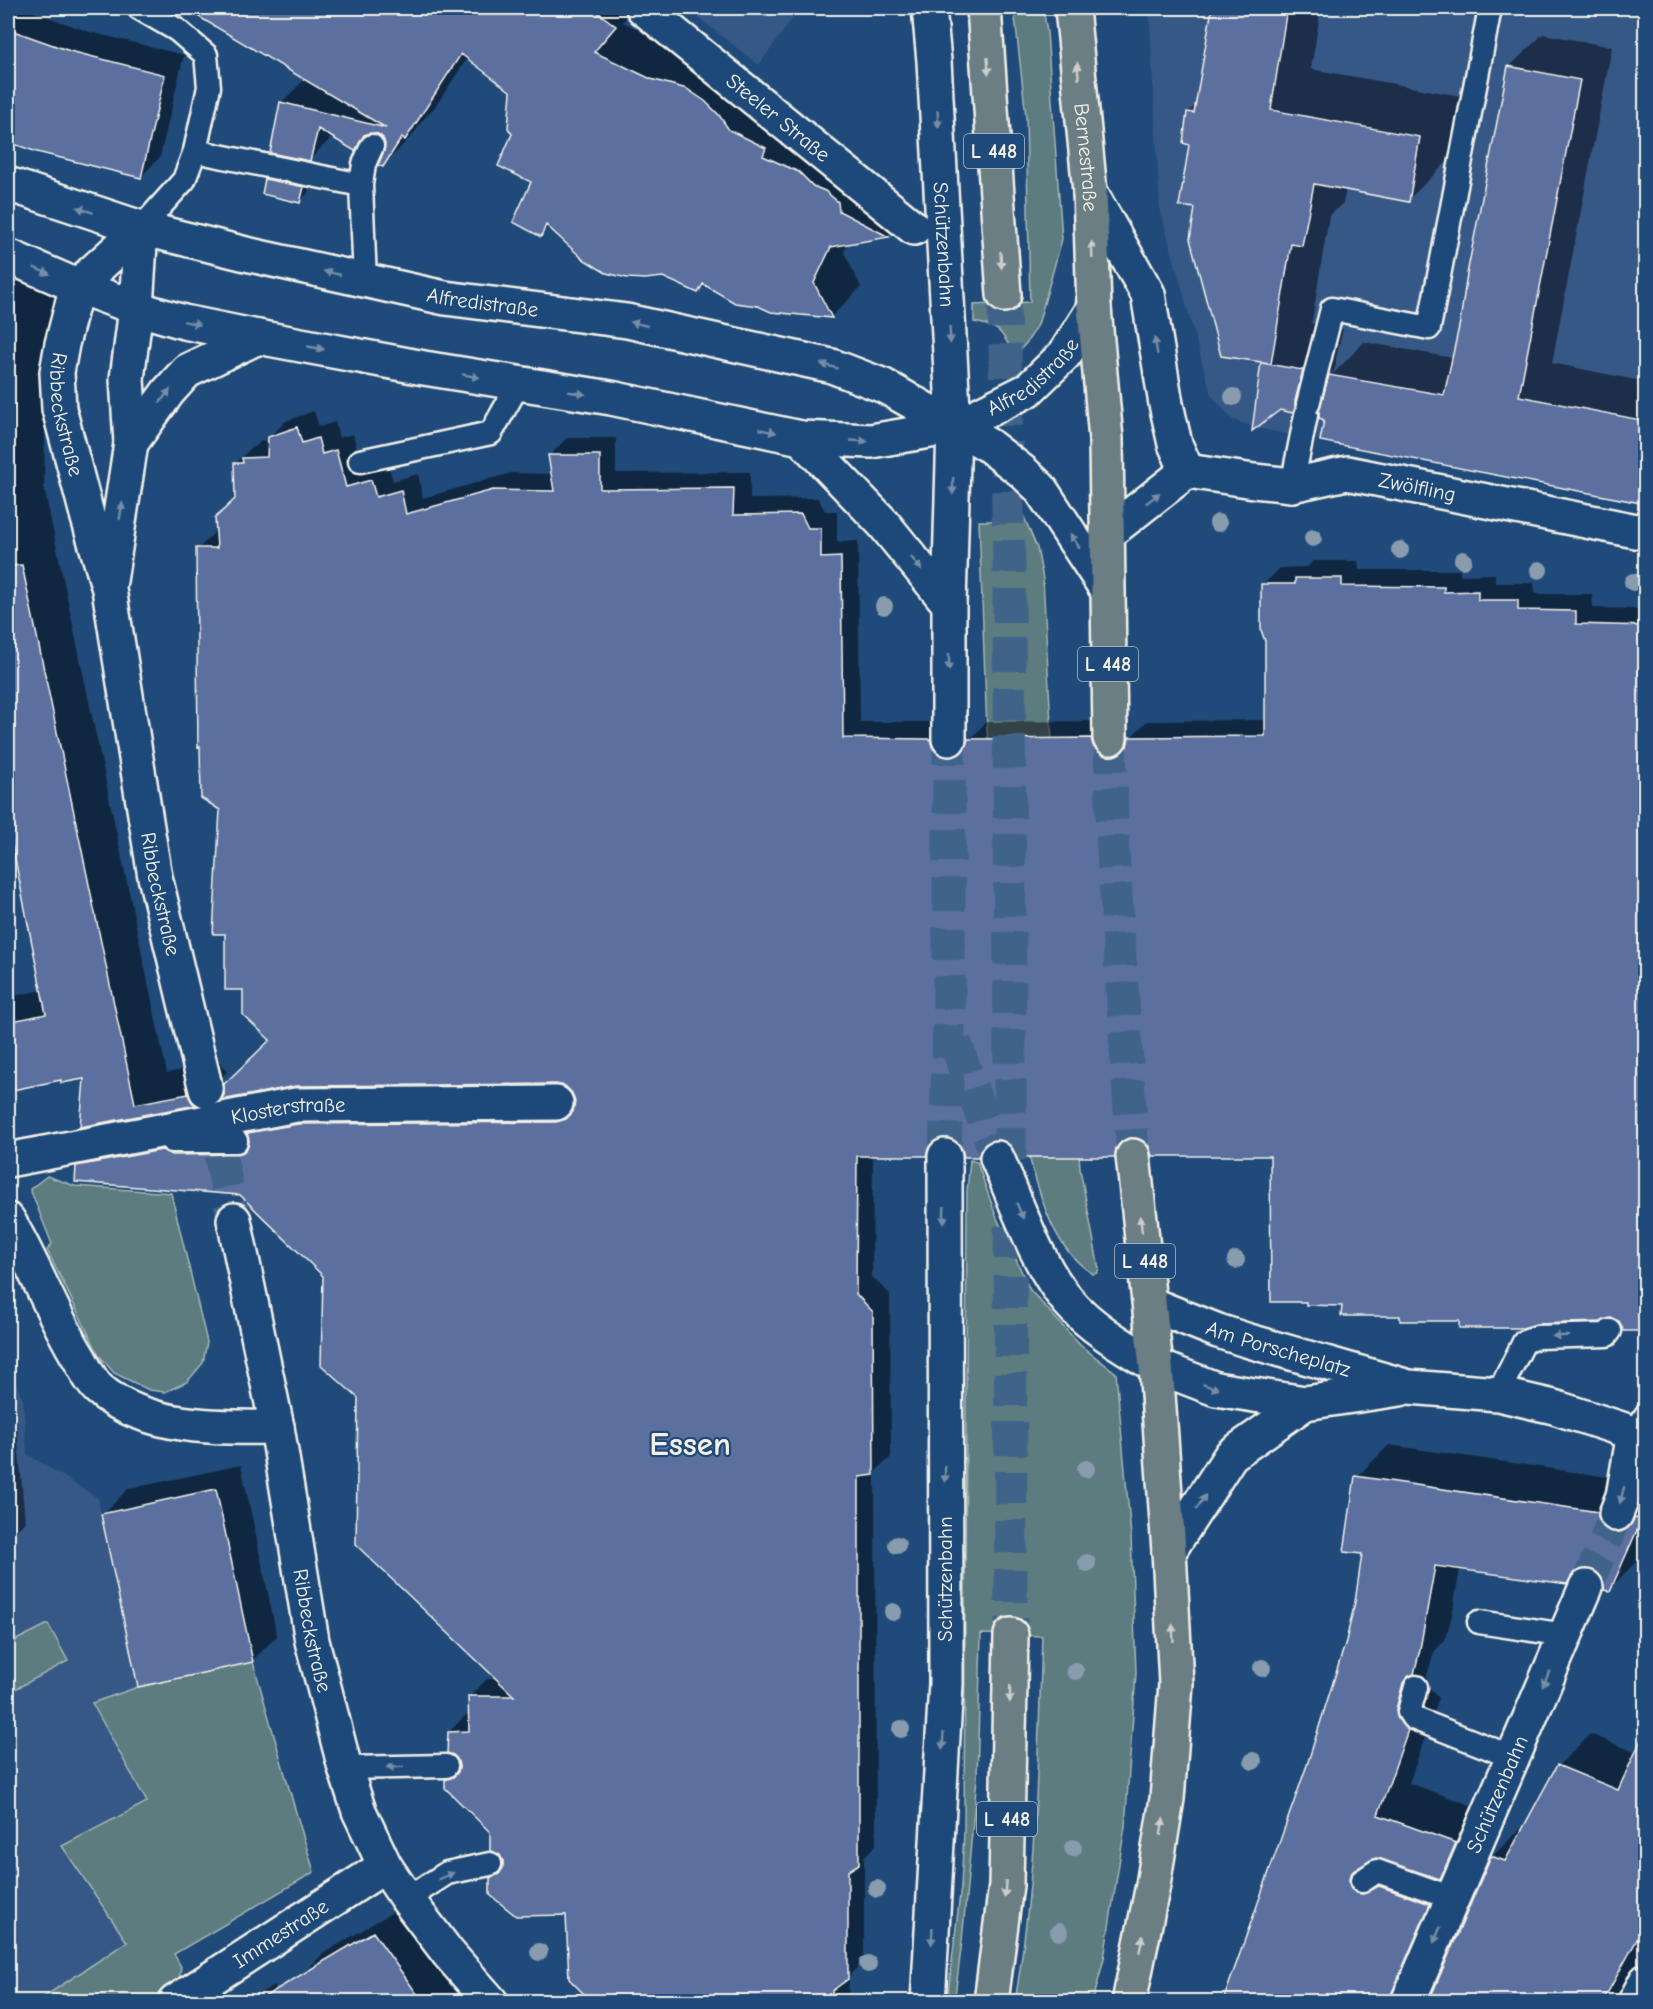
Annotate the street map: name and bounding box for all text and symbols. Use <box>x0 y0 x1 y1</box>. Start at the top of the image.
one-way arrow <box>983 56 993 75</box>
one-way arrow <box>1073 61 1083 80</box>
street label: Steeler Straße <box>721 68 835 167</box>
street label: Bernestraße <box>1069 102 1103 212</box>
one-way arrow <box>933 110 943 129</box>
road number: L 448 <box>964 134 1024 168</box>
street label: Schützenbahn <box>929 181 959 308</box>
one-way arrow <box>76 205 94 214</box>
one-way arrow <box>1087 240 1096 259</box>
one-way arrow <box>997 251 1006 270</box>
one-way arrow <box>34 266 52 276</box>
one-way arrow <box>323 268 341 278</box>
street label: Alfredistraße <box>425 282 540 322</box>
one-way arrow <box>630 318 648 328</box>
one-way arrow <box>183 319 202 329</box>
one-way arrow <box>945 325 954 344</box>
street label: Alfredistraße <box>983 334 1084 421</box>
one-way arrow <box>1152 336 1161 355</box>
one-way arrow <box>307 344 326 353</box>
street label: Ribbeckstraße <box>45 351 88 479</box>
one-way arrow <box>820 361 838 371</box>
one-way arrow <box>462 371 481 380</box>
one-way arrow <box>159 388 171 403</box>
one-way arrow <box>567 388 586 397</box>
one-way arrow <box>758 427 777 436</box>
one-way arrow <box>850 436 869 445</box>
street label: Zwölfling <box>1377 468 1458 507</box>
one-way arrow <box>948 476 958 495</box>
one-way arrow <box>1146 493 1161 505</box>
one-way arrow <box>117 501 126 520</box>
one-way arrow <box>1070 533 1081 549</box>
one-way arrow <box>909 555 922 570</box>
road number: L 448 <box>1078 647 1138 681</box>
one-way arrow <box>944 653 954 672</box>
street label: Ribbeckstraße <box>136 831 185 958</box>
street label: Klosterstraße <box>229 1093 346 1129</box>
one-way arrow <box>1015 1203 1025 1221</box>
one-way arrow <box>939 1205 949 1224</box>
one-way arrow <box>1136 1215 1146 1234</box>
road number: L 448 <box>1115 1244 1175 1278</box>
street label: Am Porscheplatz <box>1203 1315 1353 1381</box>
one-way arrow <box>1551 1332 1570 1341</box>
one-way arrow <box>1202 1383 1220 1392</box>
district label: Essen <box>649 1425 731 1463</box>
one-way arrow <box>940 1465 950 1484</box>
one-way arrow <box>1617 1485 1627 1504</box>
one-way arrow <box>1195 1494 1206 1510</box>
street label: Schützenbahn <box>933 1516 957 1642</box>
street label: Ribbeckstraße <box>288 1567 337 1695</box>
one-way arrow <box>1169 1623 1178 1642</box>
one-way arrow <box>1541 1670 1551 1688</box>
one-way arrow <box>1005 1684 1015 1703</box>
one-way arrow <box>938 1732 947 1751</box>
street label: Schützenbahn <box>1461 1732 1533 1857</box>
one-way arrow <box>386 1762 405 1771</box>
road number: L 448 <box>977 1802 1037 1836</box>
one-way arrow <box>1158 1817 1167 1836</box>
one-way arrow <box>437 1871 455 1881</box>
one-way arrow <box>1000 1879 1010 1898</box>
street label: Immestraße <box>229 1894 333 1973</box>
one-way arrow <box>927 1926 937 1945</box>
one-way arrow <box>1432 1927 1442 1945</box>
one-way arrow <box>1137 1935 1146 1954</box>

